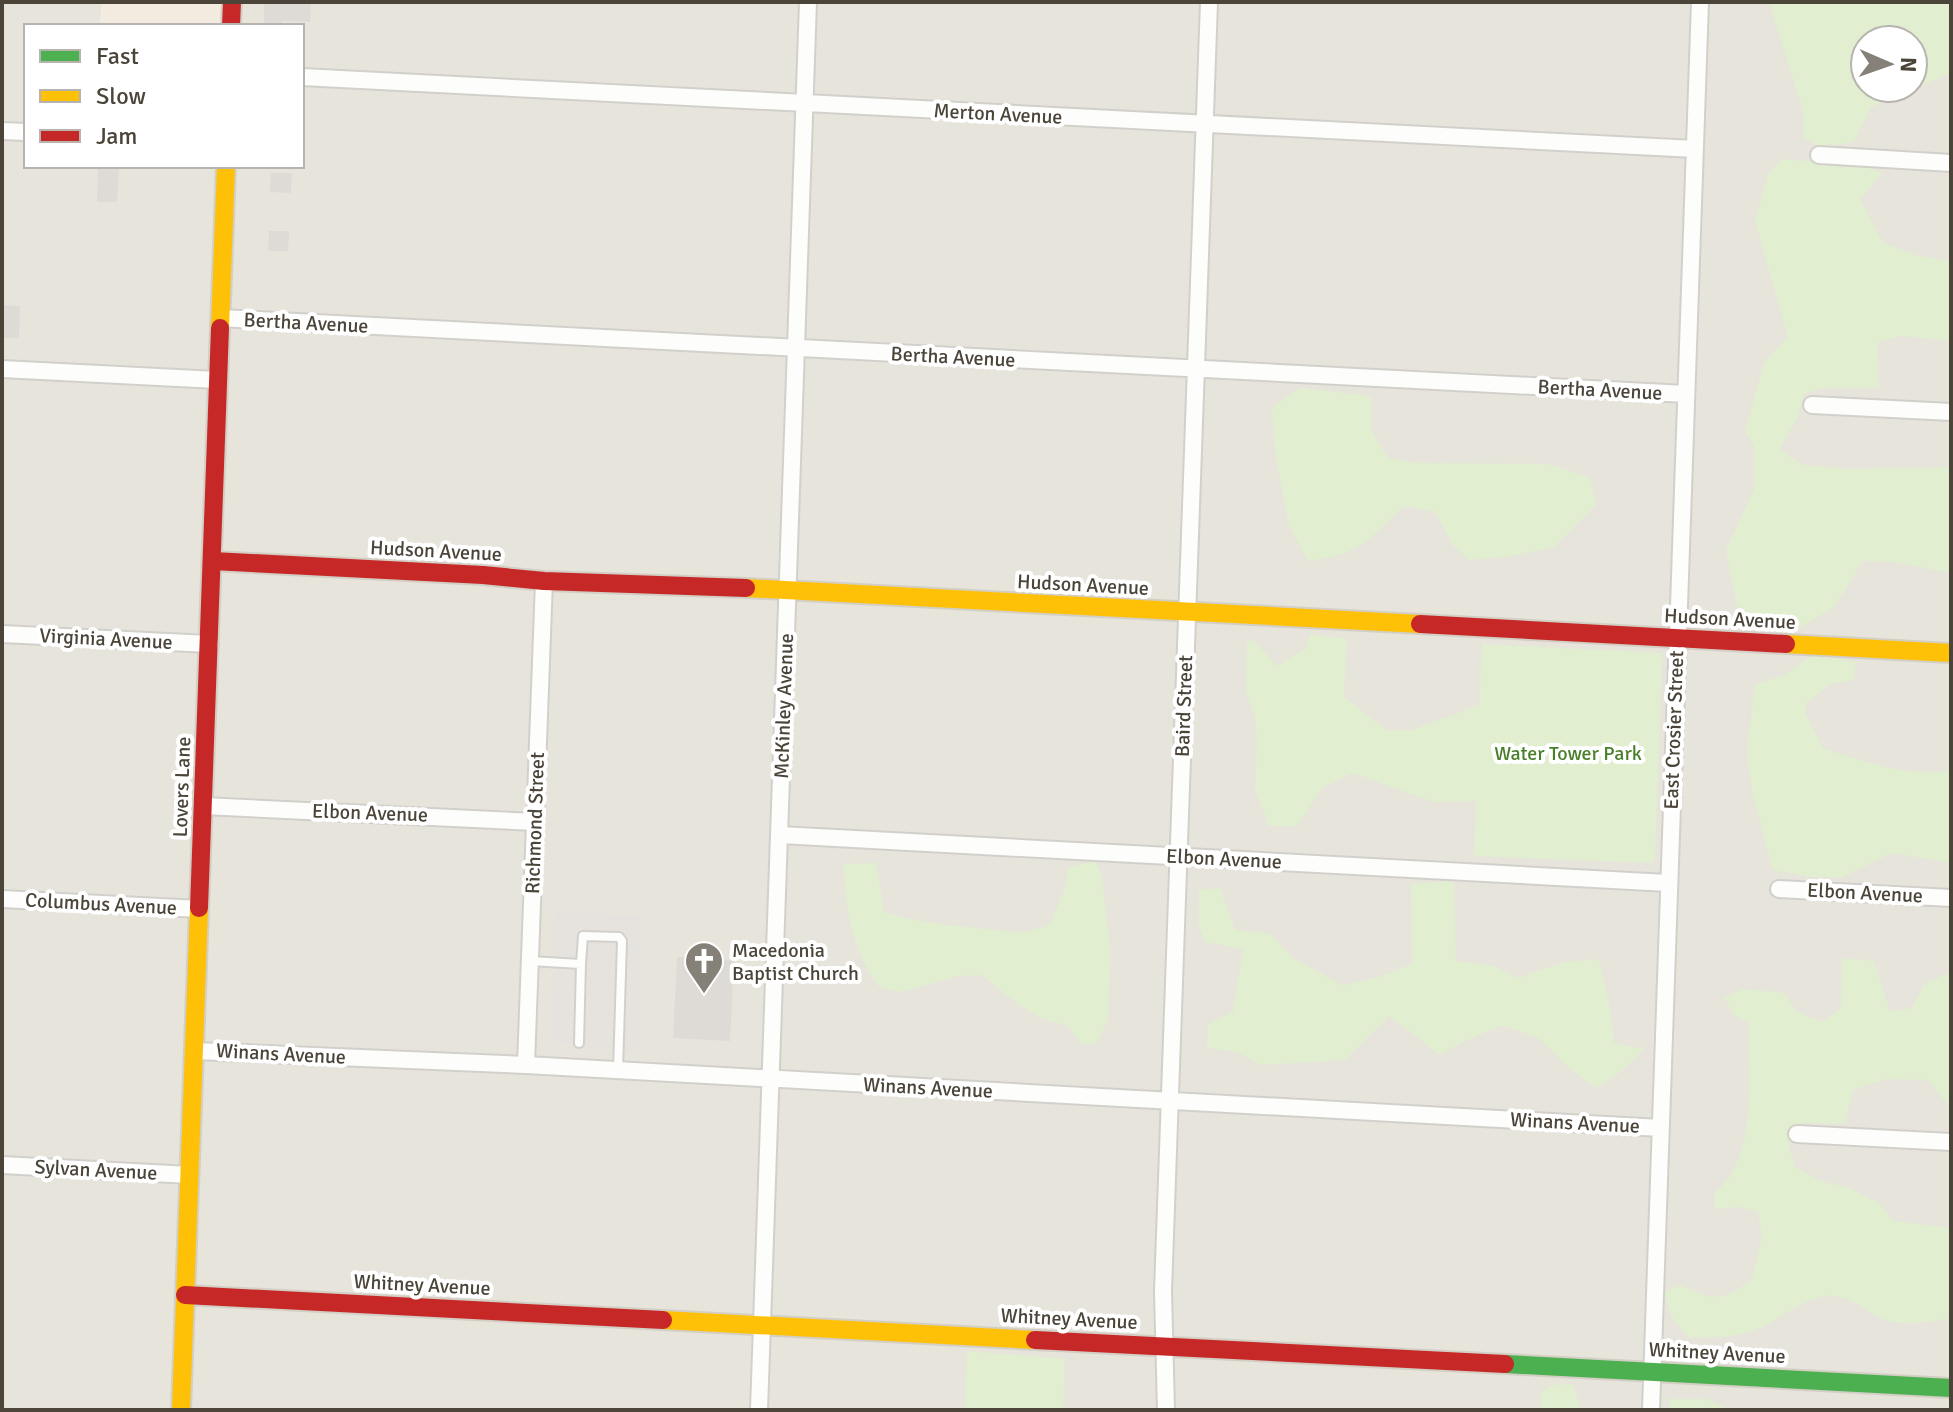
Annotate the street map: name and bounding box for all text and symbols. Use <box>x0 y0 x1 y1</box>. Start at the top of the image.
legend <box>24 24 304 168</box>
north arrow <box>1849 24 1929 104</box>
text: Fast <box>96 41 139 71</box>
text: N <box>1895 57 1922 73</box>
text: Slow <box>96 81 146 111</box>
street label: Merton Avenue <box>933 98 1063 130</box>
text: Jam <box>96 121 137 151</box>
street label: Bertha Avenue <box>243 307 369 339</box>
street label: Bertha Avenue <box>890 341 1016 373</box>
street label: Bertha Avenue <box>1537 374 1663 406</box>
street label: Hudson Avenue <box>369 535 503 567</box>
street label: Hudson Avenue <box>1016 569 1150 601</box>
street label: Hudson Avenue <box>1663 603 1797 635</box>
street label: Virginia Avenue <box>39 623 173 655</box>
street label: McKinley Avenue <box>769 633 799 779</box>
street label: East Crosier Street <box>1659 650 1689 810</box>
street label: Baird Street <box>1170 655 1198 757</box>
street label: Lovers Lane <box>168 736 196 838</box>
park label: Water Tower Park <box>1494 741 1642 766</box>
street label: Richmond Street <box>520 752 550 894</box>
street label: Elbon Avenue <box>312 798 428 828</box>
street label: Elbon Avenue <box>1165 843 1283 875</box>
street label: Elbon Avenue <box>1806 877 1924 909</box>
street label: Columbus Avenue <box>24 888 178 920</box>
place label: Macedonia Baptist Church <box>732 938 859 986</box>
church icon: Macedonia Baptist Church <box>683 940 725 995</box>
street label: Winans Avenue <box>215 1038 347 1070</box>
street label: Winans Avenue <box>862 1072 994 1104</box>
street label: Winans Avenue <box>1509 1107 1641 1139</box>
street label: Sylvan Avenue <box>34 1154 158 1186</box>
street label: Whitney Avenue <box>353 1269 491 1301</box>
street label: Whitney Avenue <box>1000 1303 1138 1335</box>
street label: Whitney Avenue <box>1648 1337 1786 1369</box>

